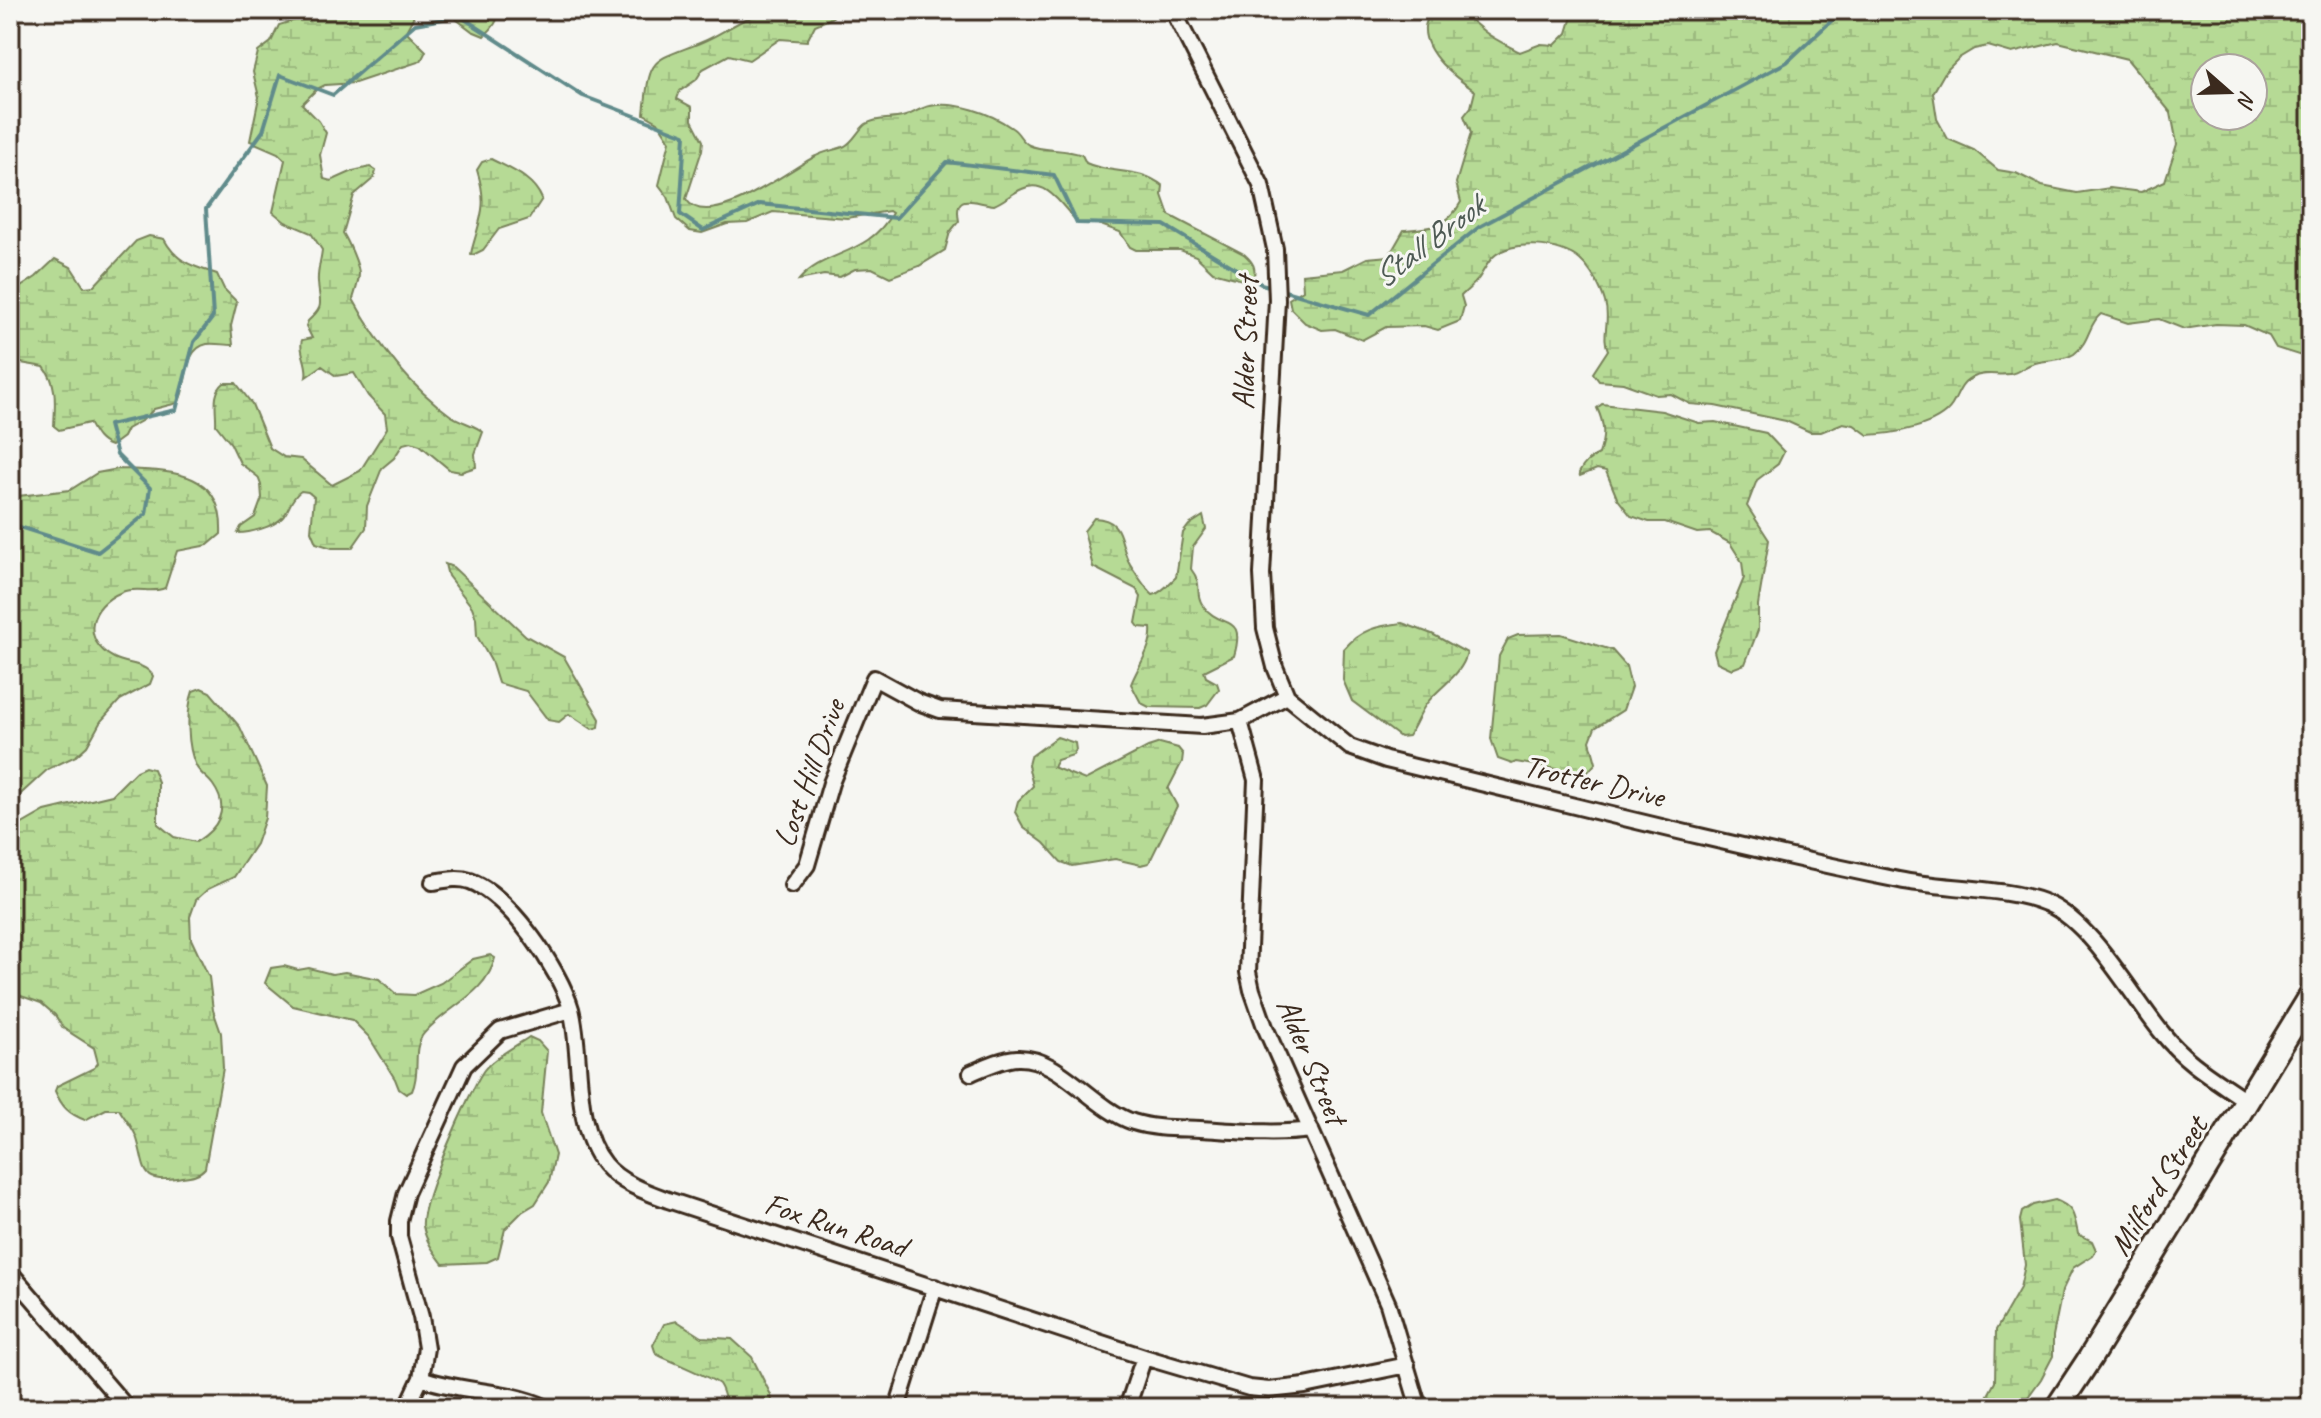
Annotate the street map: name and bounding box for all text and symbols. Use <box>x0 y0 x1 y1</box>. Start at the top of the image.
north arrow <box>2189 52 2269 132</box>
text: N <box>2230 87 2262 113</box>
water label: Stall Brook <box>1364 182 1497 297</box>
street label: Alder Street <box>1222 271 1268 410</box>
street label: Lost Hill Drive <box>763 691 855 852</box>
street label: Trotter Drive <box>1520 745 1671 818</box>
street label: Alder Street <box>1267 992 1359 1134</box>
street label: Milford Street <box>2099 1106 2219 1263</box>
street label: Fox Run Road <box>760 1183 917 1269</box>

